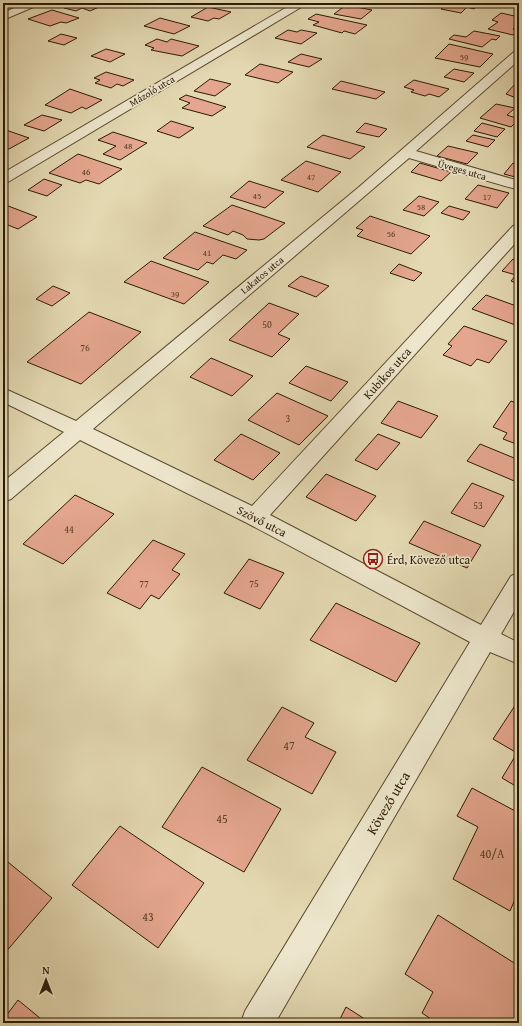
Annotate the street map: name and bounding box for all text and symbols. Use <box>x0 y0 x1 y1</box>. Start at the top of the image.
house number: 59 <box>460 50 468 63</box>
street label: Mázoló utca <box>126 71 178 110</box>
house number: 48 <box>124 139 132 152</box>
street label: Üveges utca <box>436 156 488 184</box>
house number: 46 <box>82 165 90 178</box>
house number: 47 <box>307 170 315 183</box>
house number: 45 <box>253 189 261 202</box>
house number: 17 <box>483 190 491 203</box>
house number: 58 <box>417 200 425 213</box>
house number: 56 <box>387 227 395 240</box>
house number: 41 <box>203 246 211 259</box>
street label: Lakatos utca <box>237 252 287 298</box>
house number: 39 <box>171 287 179 300</box>
house number: 50 <box>262 317 272 332</box>
house number: 76 <box>80 340 90 355</box>
street label: Kubikos utca <box>359 343 415 403</box>
house number: 3 <box>286 411 291 426</box>
house number: 53 <box>473 498 483 513</box>
street label: Szövő utca <box>234 501 290 541</box>
house number: 44 <box>64 522 74 537</box>
bus stop icon: Érd, Kövező utca <box>362 548 384 570</box>
place label: Érd, Kövező utca <box>387 551 470 568</box>
house number: 77 <box>139 576 149 591</box>
house number: 75 <box>249 576 259 591</box>
house number: 47 <box>283 737 295 754</box>
street label: Kövező utca <box>361 767 415 838</box>
house number: 45 <box>216 810 228 827</box>
house number: 40/A <box>480 845 505 862</box>
house number: 43 <box>142 908 154 925</box>
north arrow <box>26 960 66 1000</box>
text: N <box>42 962 50 978</box>

